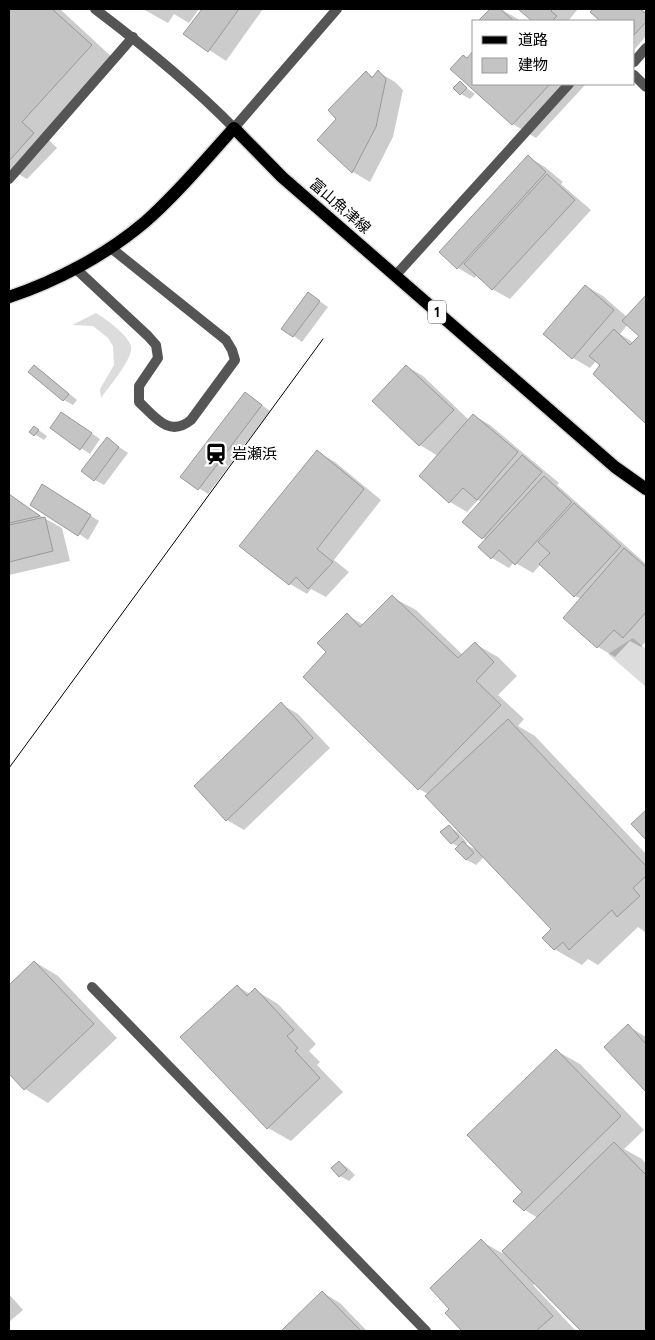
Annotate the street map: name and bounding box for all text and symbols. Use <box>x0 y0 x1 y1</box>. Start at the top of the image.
legend <box>472 20 635 85</box>
text: 道路 <box>518 31 548 49</box>
text: 建物 <box>518 56 548 74</box>
street label: 富山魚津線 <box>306 175 374 237</box>
road number: 1 <box>428 300 446 324</box>
station icon: 岩瀬浜 <box>203 441 229 467</box>
place label: 岩瀬浜 <box>232 445 277 463</box>

